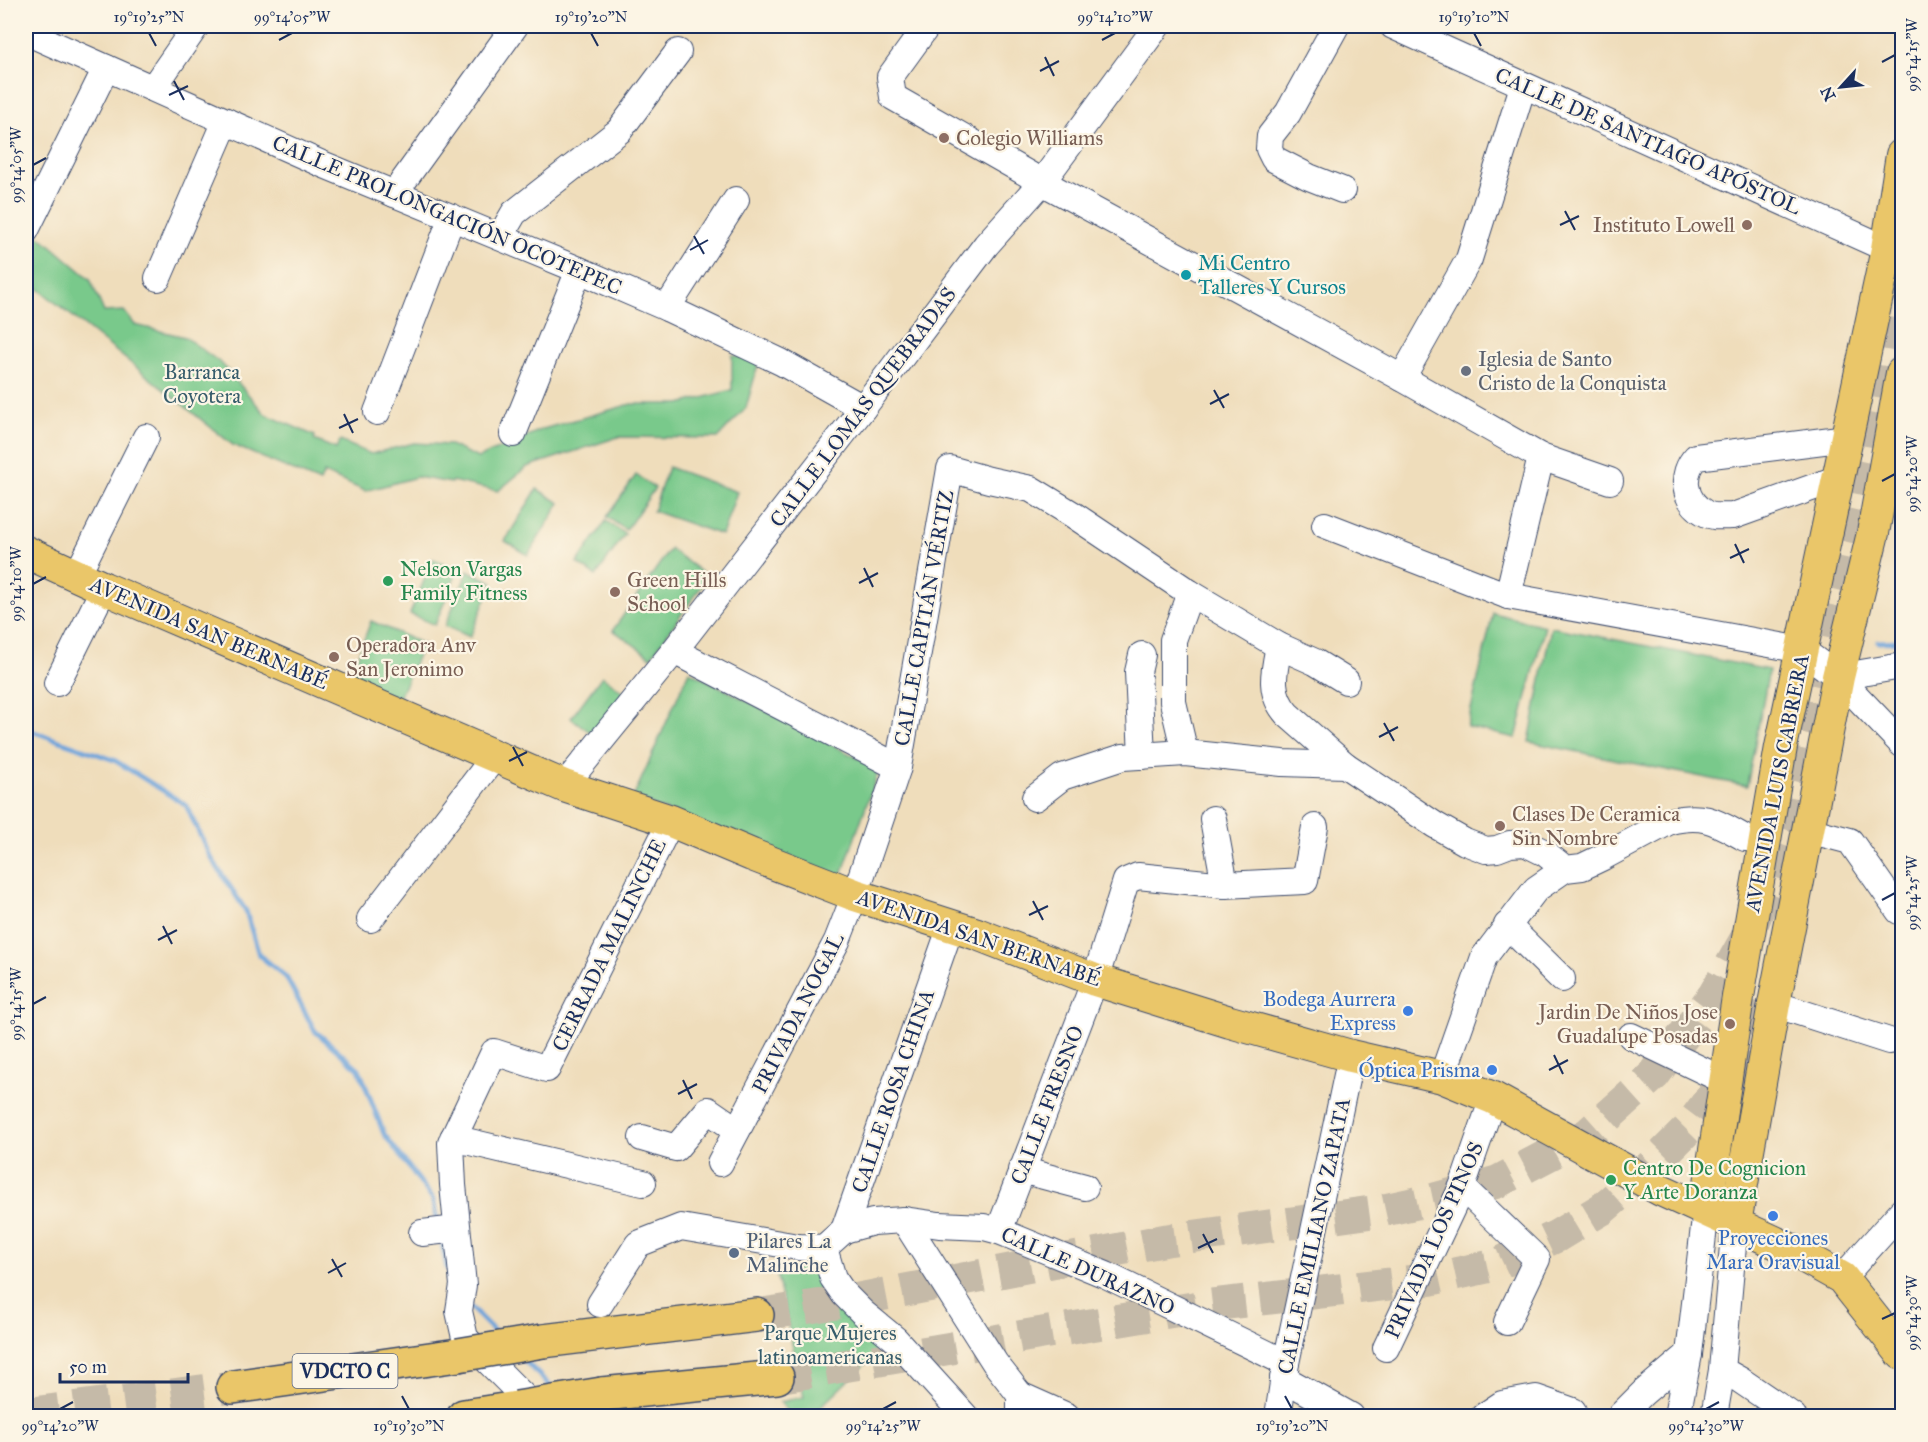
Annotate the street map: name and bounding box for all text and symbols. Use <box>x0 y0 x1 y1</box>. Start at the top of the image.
text: 19°19'25"N <box>114 8 185 26</box>
text: 99°14'05"W <box>254 8 331 26</box>
text: 19°19'20"N <box>555 8 628 26</box>
text: 99°14'10"W <box>1077 8 1153 26</box>
text: 19°19'10"N <box>1438 8 1510 26</box>
text: 99°14'15"W <box>1903 17 1921 92</box>
north arrow <box>1811 57 1871 117</box>
street label: CALLE DE SANTIAGO APÓSTOL <box>1491 61 1806 221</box>
text: N <box>1816 83 1840 104</box>
place label: Colegio Williams <box>956 125 1103 151</box>
text: 99°14'05"W <box>7 126 25 203</box>
street label: CALLE PROLONGACIÓN OCOTEPEC <box>268 128 626 301</box>
marker: Colegio Williams <box>937 131 951 145</box>
place label: Instituto Lowell <box>1593 212 1735 238</box>
marker: Instituto Lowell <box>1740 218 1754 232</box>
place label: Mi Centro Talleres Y Cursos <box>1198 250 1346 300</box>
marker: Mi Centro Talleres Y Cursos <box>1179 268 1193 282</box>
street label: CALLE LOMAS QUEBRADAS <box>764 282 962 532</box>
place label: Iglesia de Santo Cristo de la Conquista <box>1478 346 1667 396</box>
park label: Barranca Coyotera <box>163 359 241 409</box>
marker: Iglesia de Santo Cristo de la Conquista <box>1459 364 1473 378</box>
text: 99°14'20"W <box>1903 435 1921 512</box>
street label: CALLE CAPITÁN VÉRTIZ <box>888 488 959 748</box>
text: 99°14'10"W <box>7 546 25 622</box>
place label: Nelson Vargas Family Fitness <box>400 556 528 606</box>
place label: Green Hills School <box>627 567 726 617</box>
street label: AVENIDA SAN BERNABÉ <box>85 570 333 695</box>
marker: Nelson Vargas Family Fitness <box>381 574 395 588</box>
marker: Green Hills School <box>608 585 622 599</box>
place label: Operadora Anv San Jeronimo <box>346 632 477 682</box>
marker: Operadora Anv San Jeronimo <box>327 650 341 664</box>
street label: AVENIDA LUIS CABRERA <box>1739 652 1815 915</box>
place label: Clases De Ceramica Sin Nombre <box>1512 801 1680 851</box>
marker: Clases De Ceramica Sin Nombre <box>1493 819 1507 833</box>
street label: CERRADA MALINCHE <box>546 834 672 1056</box>
text: 99°14'25"W <box>1903 855 1921 931</box>
street label: AVENIDA SAN BERNABÉ <box>853 883 1105 992</box>
street label: PRIVADA NOGAL <box>746 928 850 1098</box>
text: 99°14'15"W <box>7 966 25 1041</box>
street label: CALLE ROSA CHINA <box>846 986 940 1196</box>
place label: Bodega Aurrera Express <box>1263 986 1396 1036</box>
place label: Jardin De Niños Jose Guadalupe Posadas <box>1536 999 1718 1049</box>
marker: Bodega Aurrera Express <box>1401 1004 1415 1018</box>
marker: Jardin De Niños Jose Guadalupe Posadas <box>1723 1017 1737 1031</box>
street label: CALLE FRESNO <box>1005 1022 1089 1188</box>
place label: Óptica Prisma <box>1358 1056 1480 1083</box>
marker: Óptica Prisma <box>1485 1063 1499 1077</box>
street label: CALLE EMILIANO ZAPATA <box>1272 1095 1356 1377</box>
street label: PRIVADA LOS PINOS <box>1379 1137 1489 1343</box>
place label: Centro De Cognicion Y Arte Doranza <box>1623 1155 1806 1205</box>
marker: Centro De Cognicion Y Arte Doranza <box>1604 1173 1618 1187</box>
marker: Proyecciones Mara Oravisual <box>1766 1209 1780 1223</box>
street label: CALLE DURAZNO <box>997 1221 1179 1321</box>
place label: Proyecciones Mara Oravisual <box>1706 1225 1840 1275</box>
place label: Pilares La Malinche <box>746 1228 832 1278</box>
marker: Pilares La Malinche <box>727 1246 741 1260</box>
text: 99°14'30"W <box>1903 1274 1921 1351</box>
park label: Parque Mujeres latinoamericanas <box>758 1320 902 1370</box>
scale bar <box>60 1346 188 1384</box>
road number: VDCTO C <box>292 1354 398 1388</box>
text: 50 m <box>69 1356 107 1378</box>
text: 99°14'20"W <box>22 1417 99 1435</box>
text: 19°19'30"N <box>373 1417 445 1435</box>
text: 99°14'25"W <box>845 1417 921 1435</box>
text: 19°19'20"N <box>1256 1417 1329 1435</box>
text: 99°14'30"W <box>1668 1417 1745 1435</box>

